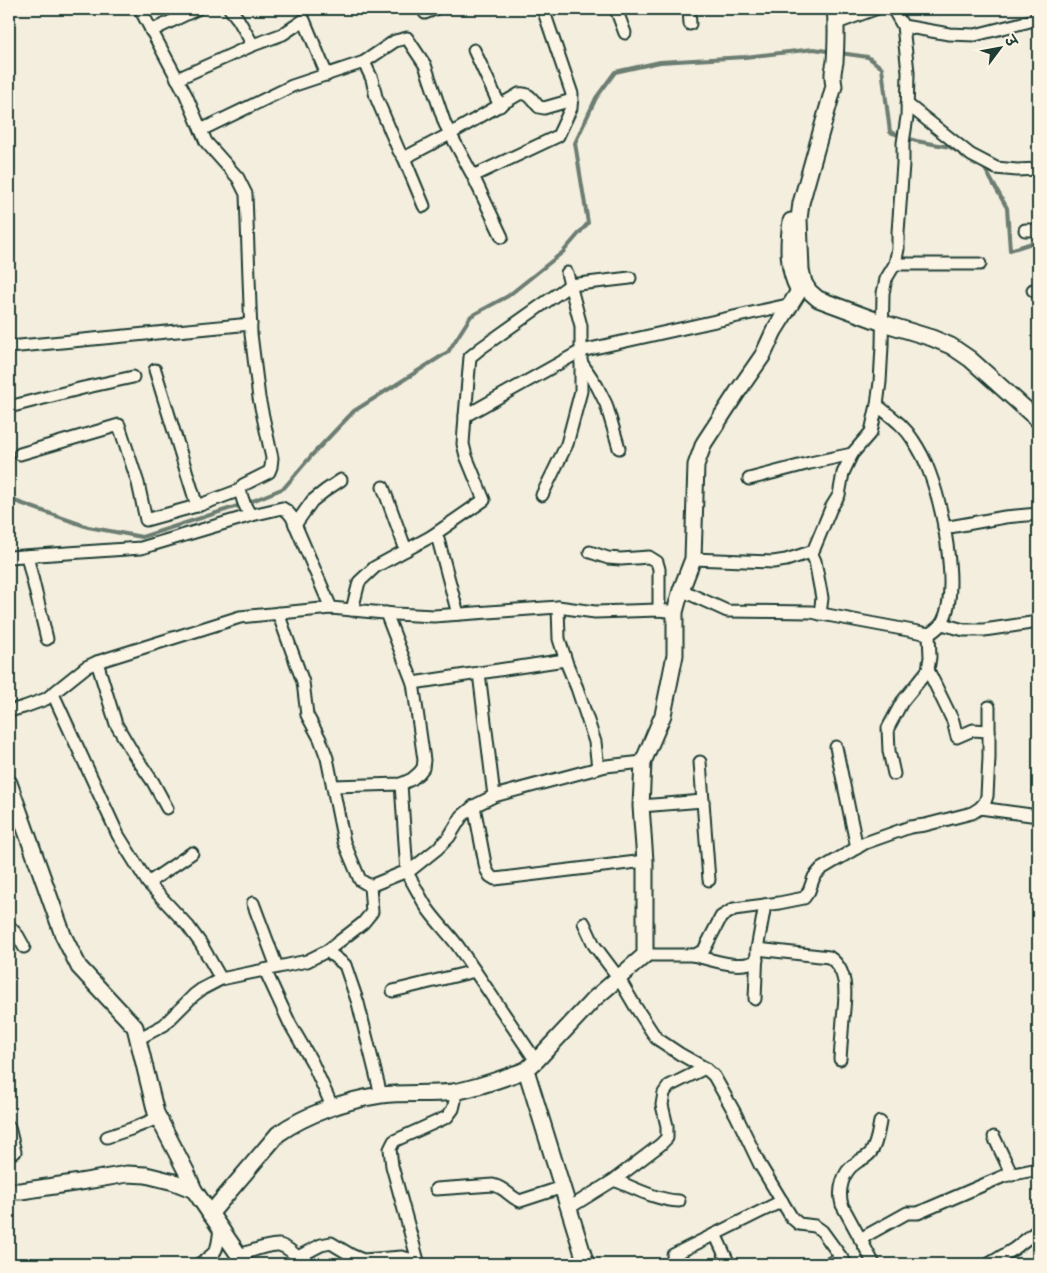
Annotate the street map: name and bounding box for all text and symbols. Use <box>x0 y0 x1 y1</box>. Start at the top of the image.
north arrow <box>974 22 1024 72</box>
text: उ <box>1000 30 1023 51</box>

